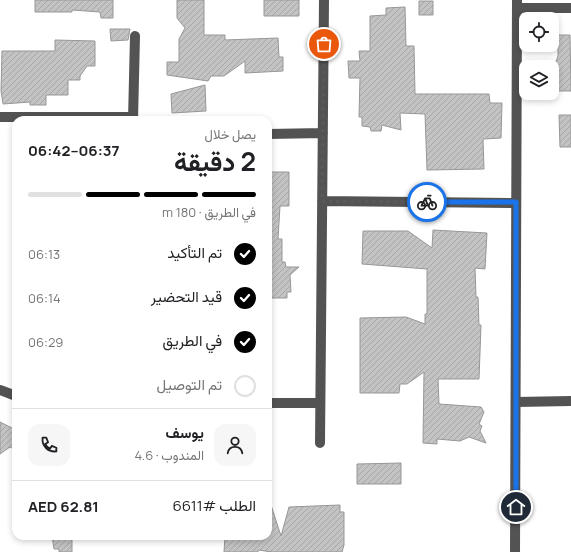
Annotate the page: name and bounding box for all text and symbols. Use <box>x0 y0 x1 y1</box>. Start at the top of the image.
map controls <box>519 12 559 100</box>
button: locate <box>519 12 559 52</box>
pin <box>307 27 341 61</box>
icon: bag <box>313 33 335 55</box>
button: layers <box>519 60 559 100</box>
text: يصل خلال <box>205 125 256 143</box>
text: 06:37–06:42 <box>28 140 120 161</box>
text: 2 دقيقة <box>174 143 256 179</box>
courier <box>407 182 447 222</box>
icon: bike <box>416 191 438 213</box>
text: في الطريق · 180 m <box>162 203 256 221</box>
text: تم التأكيد <box>167 242 222 263</box>
icon: check <box>234 243 256 265</box>
text: 06:13 <box>28 245 60 263</box>
text: قيد التحضير <box>151 286 222 307</box>
icon: check <box>234 287 256 309</box>
text: 06:14 <box>28 289 61 307</box>
text: في الطريق <box>162 330 222 351</box>
icon: check <box>234 331 256 353</box>
text: 06:29 <box>28 333 63 351</box>
text: تم التوصيل <box>156 374 222 395</box>
text: يوسف <box>166 422 204 443</box>
button: phone <box>28 424 70 466</box>
button: person <box>214 424 256 466</box>
text: المندوب · 4.6 <box>134 446 204 464</box>
pin <box>499 490 533 524</box>
text: الطلب #6611 <box>172 495 256 516</box>
text: AED 62.81 <box>28 496 99 517</box>
icon: home <box>505 496 527 518</box>

